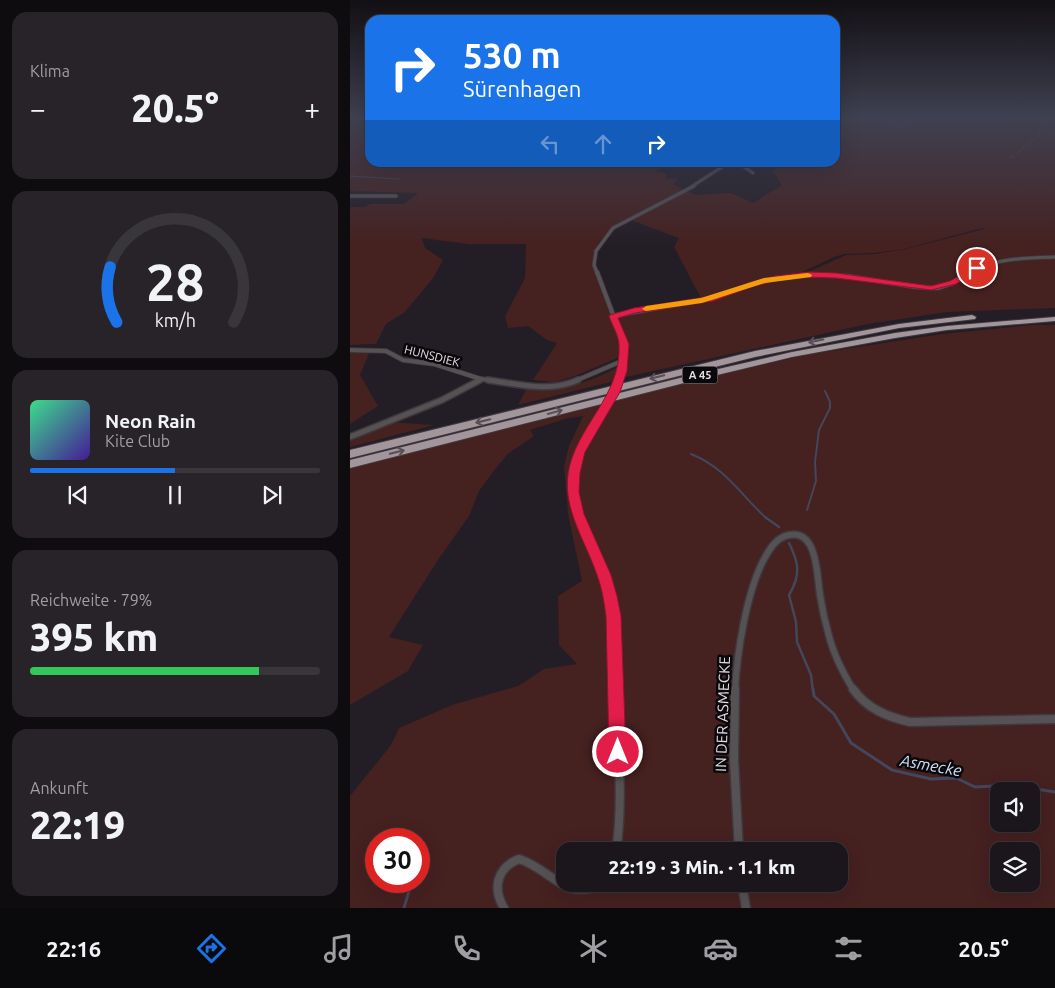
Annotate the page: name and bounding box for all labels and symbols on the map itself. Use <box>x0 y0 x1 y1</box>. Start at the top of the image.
pin <box>956 247 998 289</box>
one-way arrow <box>808 336 824 346</box>
street label: HUNSDIEK <box>403 342 462 369</box>
road number: A 45 <box>682 366 718 384</box>
one-way arrow <box>650 373 666 382</box>
one-way arrow <box>546 407 562 416</box>
one-way arrow <box>475 417 491 426</box>
one-way arrow <box>389 447 405 456</box>
street label: IN DER ASMECKE <box>712 656 733 772</box>
position arrow <box>591 725 643 777</box>
water label: Asmecke <box>898 751 963 779</box>
speed limit sign: 30 <box>365 828 430 893</box>

